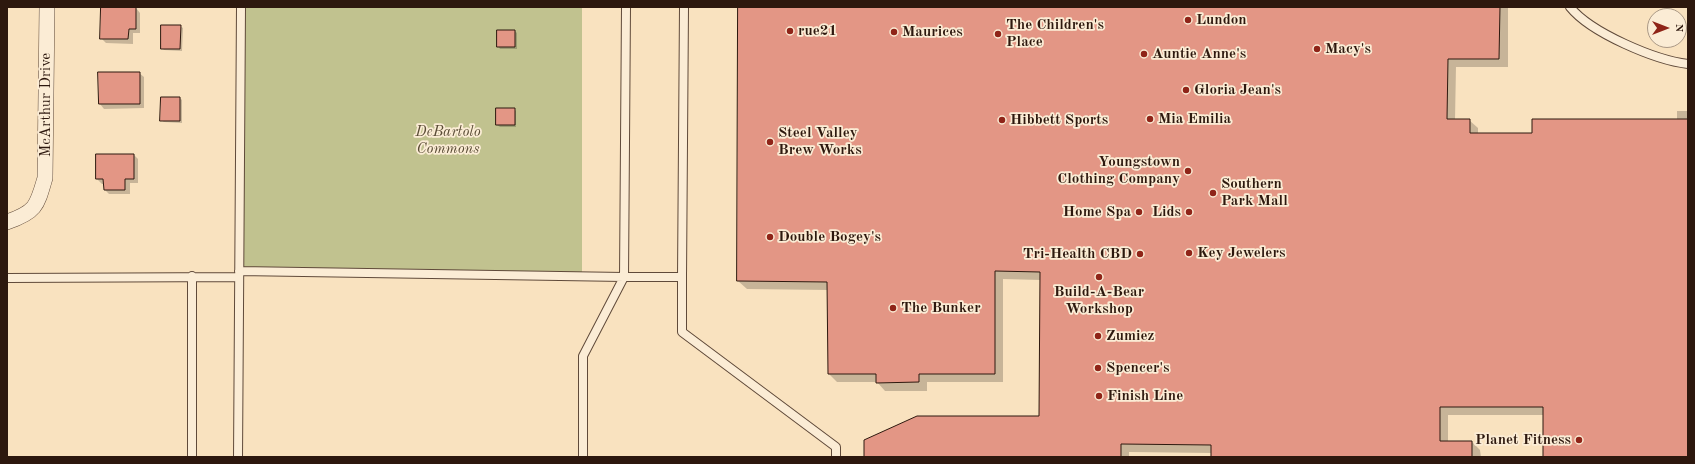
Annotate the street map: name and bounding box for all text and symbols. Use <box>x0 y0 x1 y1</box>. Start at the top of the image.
north arrow <box>1647 8 1687 48</box>
place label: Lundon <box>1196 11 1247 29</box>
marker: Lundon <box>1183 15 1193 25</box>
place label: The Children's Place <box>1006 16 1104 51</box>
place label: rue21 <box>798 22 837 40</box>
place label: Maurices <box>902 23 963 41</box>
text: N <box>1673 24 1684 32</box>
marker: rue21 <box>785 26 795 36</box>
marker: Maurices <box>889 27 899 37</box>
marker: The Children's Place <box>993 29 1003 39</box>
place label: Macy's <box>1325 40 1371 58</box>
marker: Macy's <box>1312 44 1322 54</box>
place label: Auntie Anne's <box>1152 45 1246 63</box>
marker: Auntie Anne's <box>1139 49 1149 59</box>
street label: McArthur Drive <box>37 53 55 157</box>
place label: Gloria Jean's <box>1194 81 1281 99</box>
marker: Gloria Jean's <box>1181 85 1191 95</box>
place label: Mia Emilia <box>1158 110 1231 128</box>
place label: Hibbett Sports <box>1010 111 1108 129</box>
marker: Mia Emilia <box>1145 114 1155 124</box>
marker: Hibbett Sports <box>997 115 1007 125</box>
park label: DeBartolo Commons <box>415 123 481 158</box>
place label: Steel Valley Brew Works <box>778 124 862 159</box>
marker: Steel Valley Brew Works <box>765 137 775 147</box>
place label: Youngstown Clothing Company <box>1057 153 1180 188</box>
marker: Youngstown Clothing Company <box>1183 166 1193 176</box>
place label: Southern Park Mall <box>1221 175 1288 210</box>
marker: Southern Park Mall <box>1208 188 1218 198</box>
place label: Home Spa <box>1063 203 1131 221</box>
place label: Lids <box>1152 203 1181 221</box>
marker: Home Spa <box>1134 207 1144 217</box>
marker: Lids <box>1184 207 1194 217</box>
place label: Double Bogey's <box>778 228 881 246</box>
marker: Double Bogey's <box>765 232 775 242</box>
place label: Key Jewelers <box>1197 244 1285 262</box>
place label: Tri-Health CBD <box>1023 245 1132 263</box>
marker: Key Jewelers <box>1184 248 1194 258</box>
marker: Tri-Health CBD <box>1135 249 1145 259</box>
marker: Build-A-Bear Workshop <box>1094 272 1104 282</box>
place label: Build-A-Bear Workshop <box>1054 283 1144 318</box>
place label: The Bunker <box>901 299 981 317</box>
marker: The Bunker <box>888 303 898 313</box>
place label: Zumiez <box>1106 327 1154 345</box>
marker: Zumiez <box>1093 331 1103 341</box>
place label: Spencer's <box>1106 359 1170 377</box>
marker: Spencer's <box>1093 363 1103 373</box>
place label: Finish Line <box>1107 387 1183 405</box>
marker: Finish Line <box>1094 391 1104 401</box>
place label: Planet Fitness <box>1475 431 1571 449</box>
marker: Planet Fitness <box>1574 435 1584 445</box>

